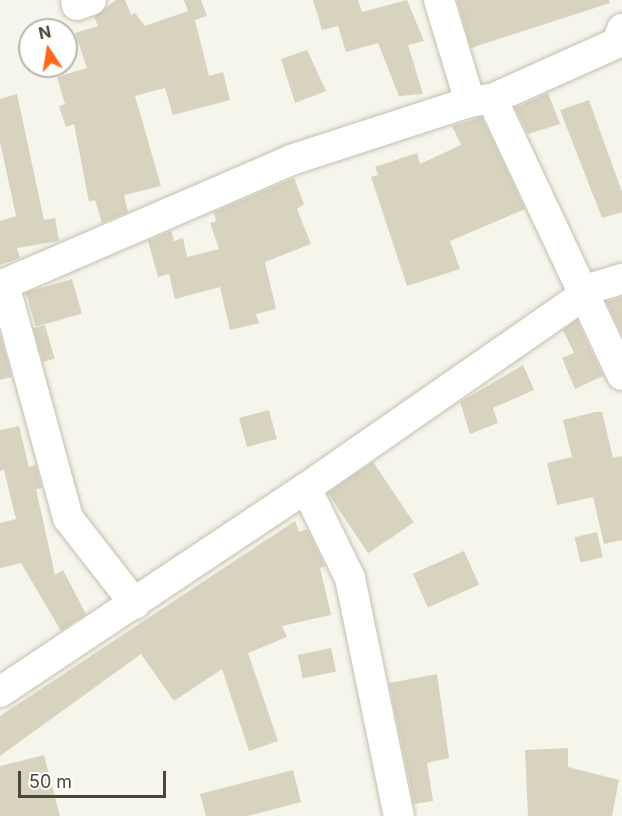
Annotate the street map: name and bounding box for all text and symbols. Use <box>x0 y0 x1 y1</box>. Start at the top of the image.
north arrow <box>18 18 78 78</box>
text: N <box>37 21 53 43</box>
scale bar <box>21 759 170 797</box>
text: 50 m <box>29 771 72 792</box>

